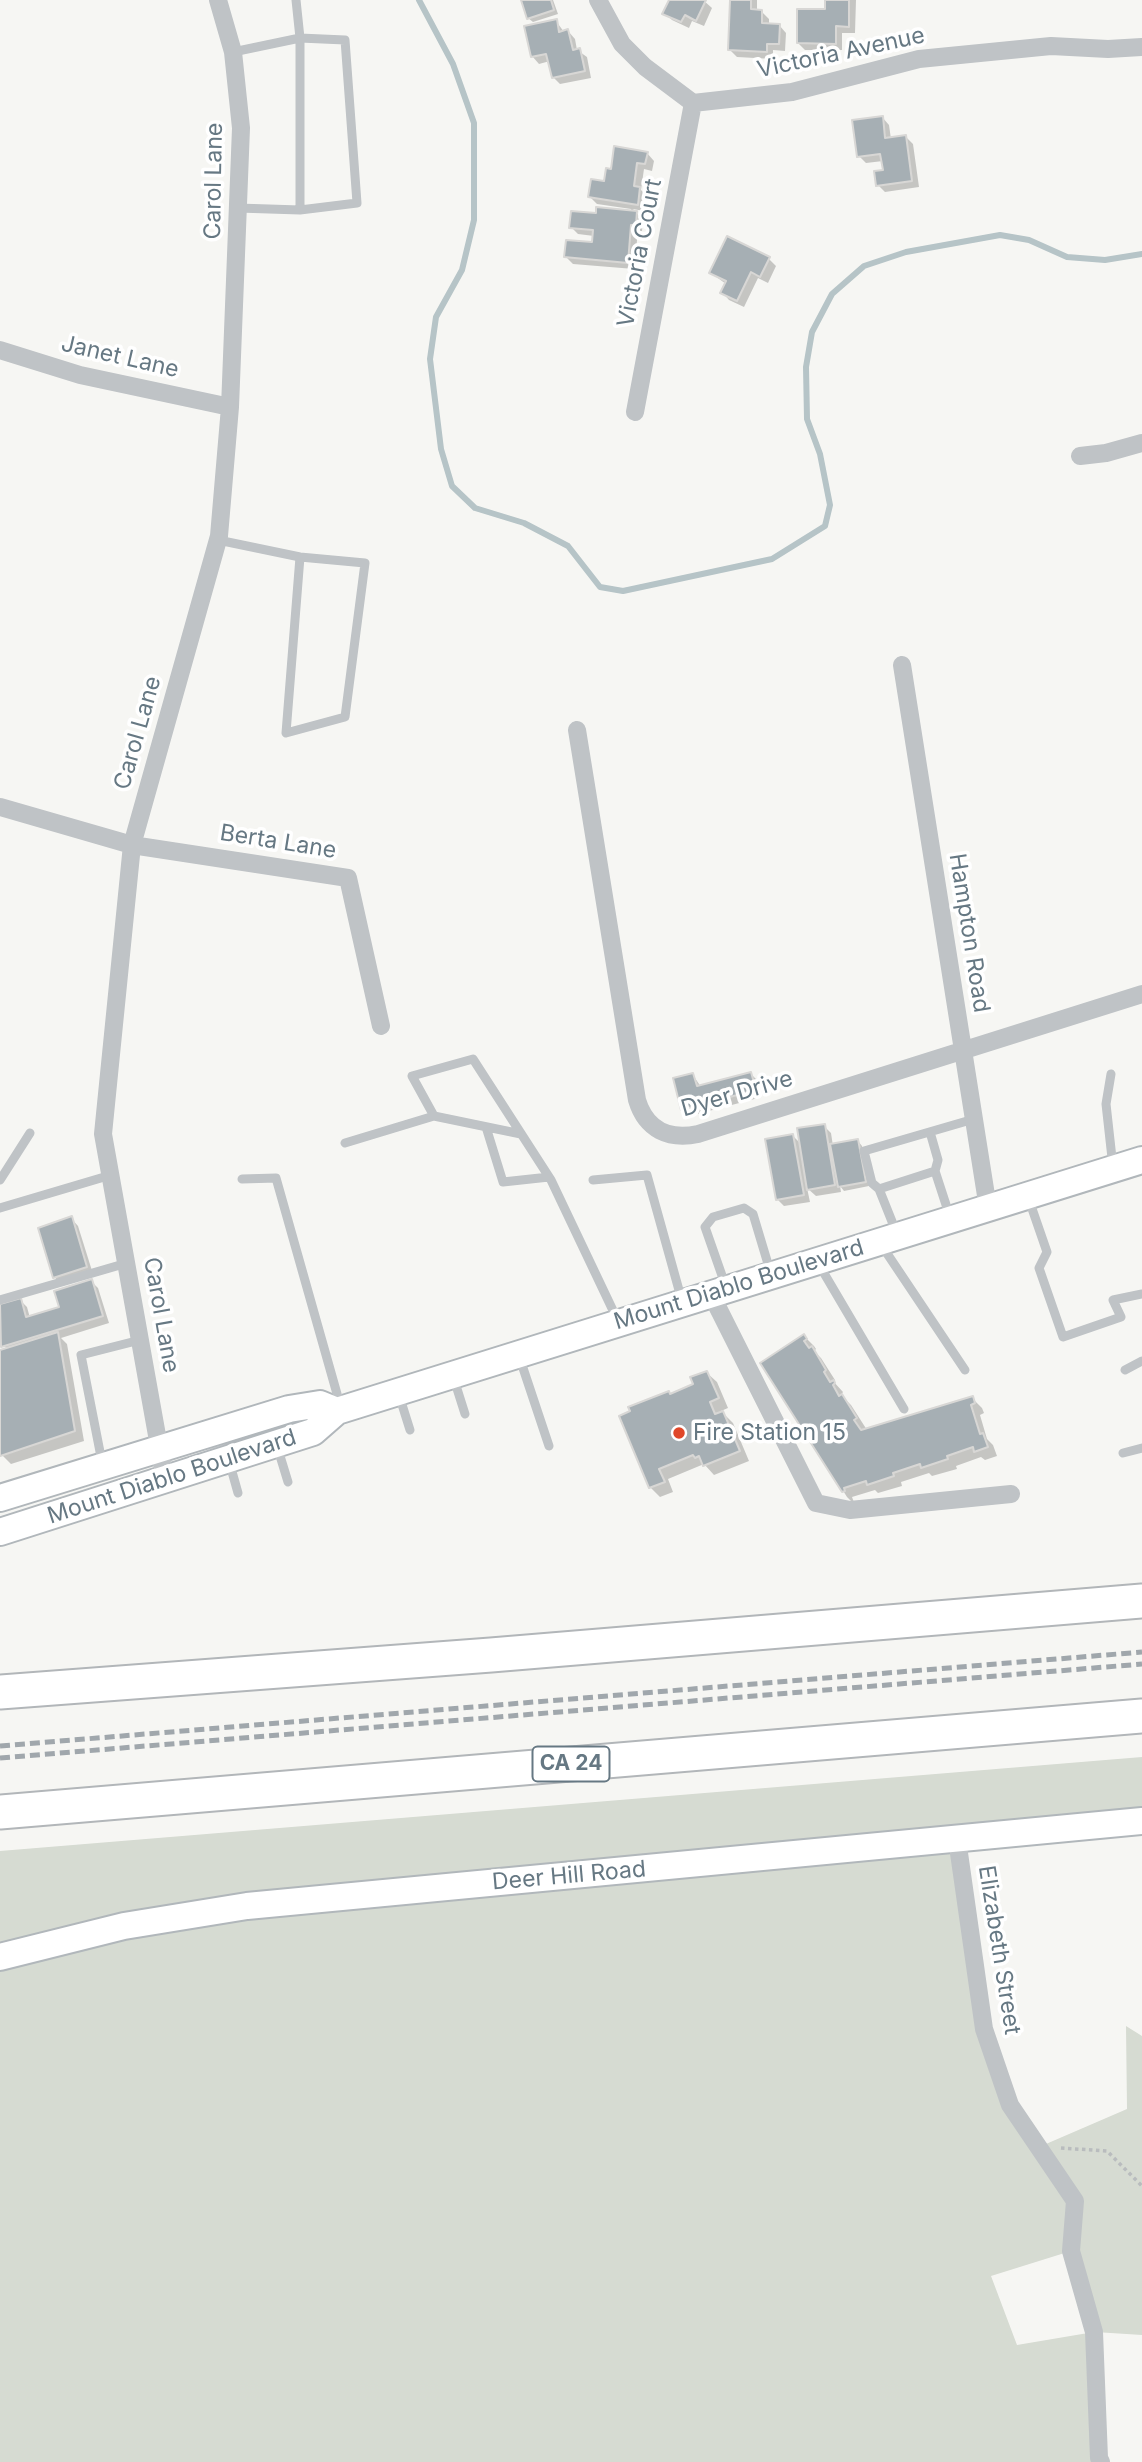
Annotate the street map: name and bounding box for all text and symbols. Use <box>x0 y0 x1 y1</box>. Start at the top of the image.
street label: Victoria Avenue <box>755 22 927 84</box>
street label: Carol Lane <box>199 122 229 240</box>
street label: Victoria Court <box>612 177 668 329</box>
street label: Janet Lane <box>58 330 182 384</box>
street label: Carol Lane <box>109 673 167 793</box>
street label: Berta Lane <box>218 819 338 865</box>
street label: Hampton Road <box>943 851 995 1015</box>
street label: Dyer Drive <box>678 1065 796 1123</box>
street label: Mount Diablo Boulevard <box>611 1234 867 1336</box>
street label: Carol Lane <box>137 1255 185 1375</box>
place label: Fire Station 15 <box>693 1419 846 1447</box>
street label: Mount Diablo Boulevard <box>44 1424 300 1530</box>
marker: Fire Station 15 <box>671 1425 687 1441</box>
road number: CA 24 <box>532 1746 610 1782</box>
street label: Deer Hill Road <box>491 1856 647 1896</box>
street label: Elizabeth Street <box>972 1864 1026 2036</box>

